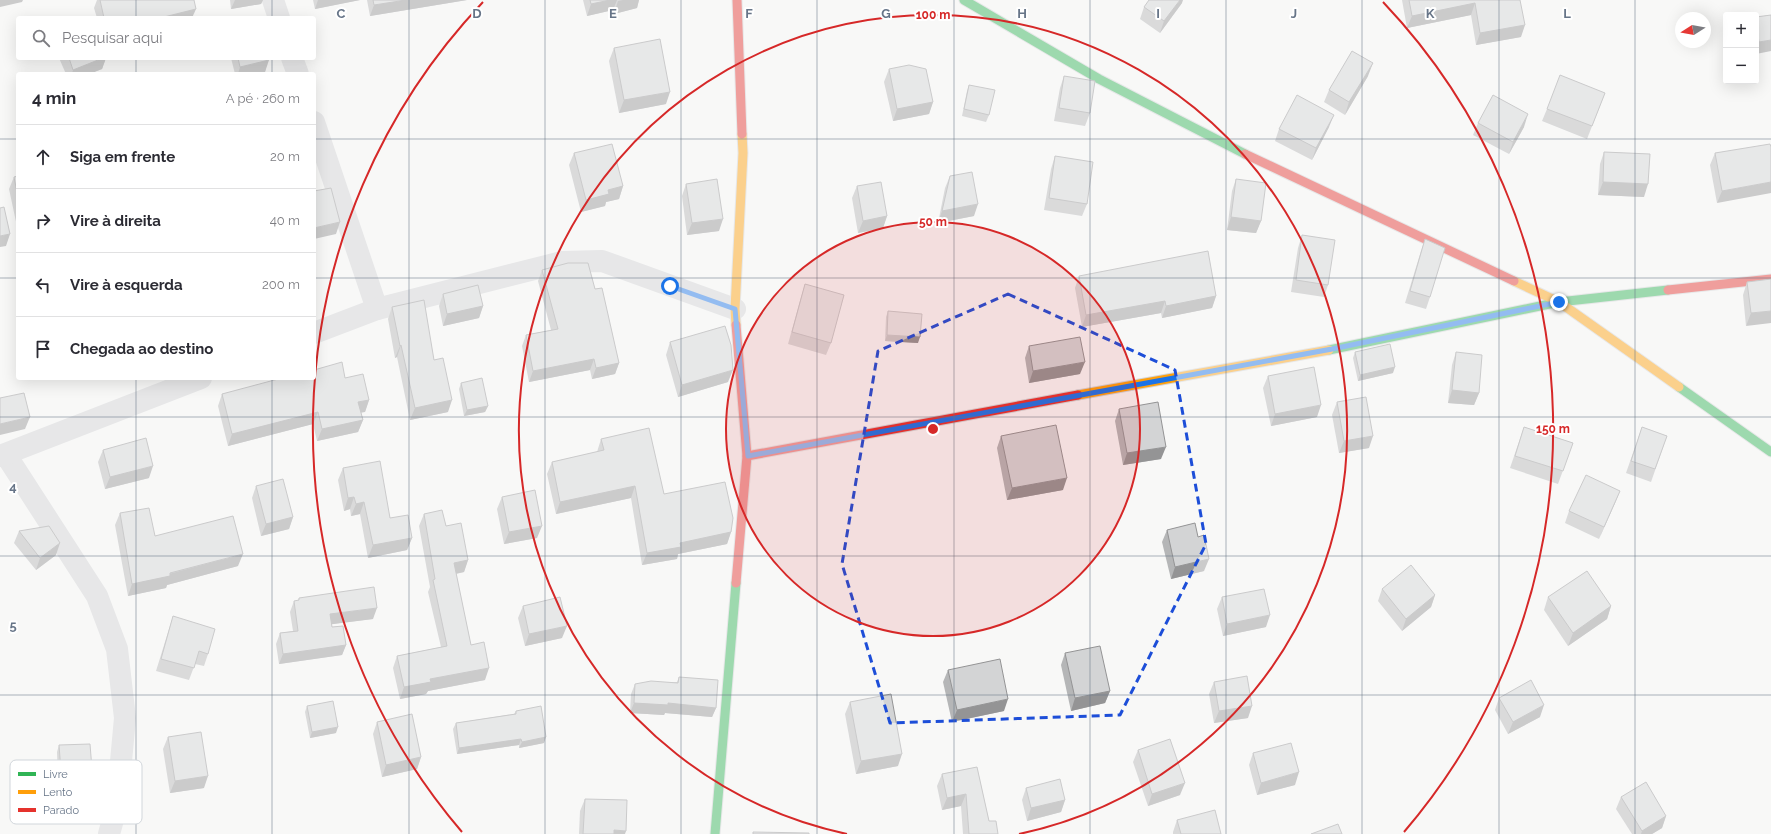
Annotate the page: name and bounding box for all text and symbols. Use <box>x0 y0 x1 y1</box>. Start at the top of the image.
text: C <box>337 6 346 21</box>
text: D <box>472 6 482 21</box>
text: E <box>609 6 617 21</box>
text: F <box>745 6 753 21</box>
text: G <box>881 6 891 21</box>
text: H <box>1017 6 1027 21</box>
text: I <box>1156 6 1160 21</box>
text: J <box>1291 6 1297 21</box>
text: K <box>1426 6 1435 21</box>
text: L <box>1563 6 1571 21</box>
text: 100 m <box>916 8 950 22</box>
north arrow <box>1675 12 1711 48</box>
map controls <box>1723 12 1759 84</box>
button: + <box>1723 12 1759 48</box>
search box <box>16 16 316 60</box>
icon: search <box>30 27 52 49</box>
text: Pesquisar aqui <box>62 29 162 47</box>
button: − <box>1723 48 1759 84</box>
text: 4 min <box>32 88 76 108</box>
text: A pé · 260 m <box>226 91 300 106</box>
icon: ahead <box>32 146 54 168</box>
text: Siga em frente <box>70 148 175 166</box>
text: 20 m <box>270 149 300 164</box>
icon: right <box>32 210 54 232</box>
text: Vire à direita <box>70 212 161 230</box>
text: 40 m <box>270 213 300 228</box>
text: 50 m <box>919 215 947 229</box>
icon: left <box>32 274 54 296</box>
text: Vire à esquerda <box>70 276 183 294</box>
text: 200 m <box>262 277 300 292</box>
route start <box>661 277 679 295</box>
route end <box>1550 293 1568 311</box>
icon: arrive <box>32 338 54 360</box>
text: Chegada ao destino <box>70 340 213 358</box>
centre of rings <box>926 422 940 436</box>
text: 150 m <box>1536 422 1570 436</box>
text: 4 <box>9 479 17 494</box>
text: 5 <box>9 618 17 633</box>
legend <box>10 760 142 824</box>
text: Livre <box>43 768 68 781</box>
text: Lento <box>43 786 73 799</box>
text: Parado <box>43 804 79 817</box>

